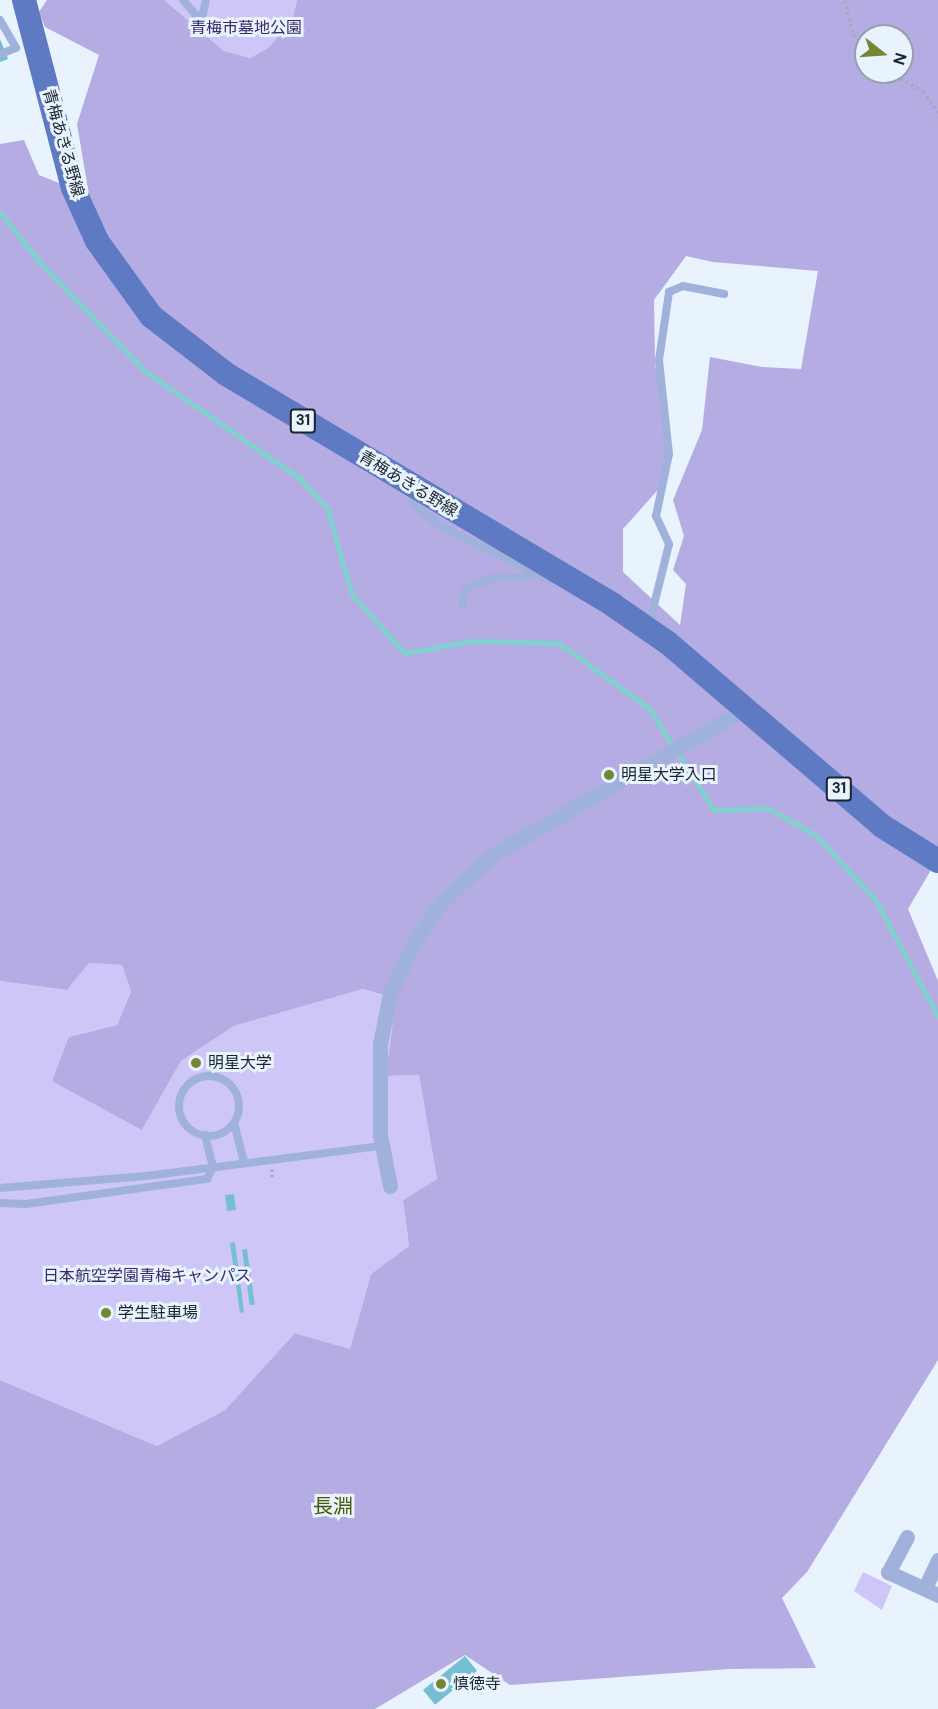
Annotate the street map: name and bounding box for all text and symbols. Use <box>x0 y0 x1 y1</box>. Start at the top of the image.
park label: 青梅市墓地公園 <box>190 18 302 38</box>
north arrow <box>854 24 914 84</box>
text: N <box>888 50 912 67</box>
street label: 青梅あきる野線 <box>38 87 88 199</box>
road number: 31 <box>290 409 316 433</box>
street label: 青梅あきる野線 <box>355 447 461 521</box>
place label: 明星大学入口 <box>621 765 717 785</box>
marker: 明星大学入口 <box>602 768 616 782</box>
road number: 31 <box>826 777 852 801</box>
place label: 明星大学 <box>208 1053 272 1073</box>
marker: 明星大学 <box>189 1056 203 1070</box>
park label: 日本航空学園青梅キャンパス <box>43 1266 251 1286</box>
place label: 学生駐車場 <box>118 1303 198 1323</box>
marker: 学生駐車場 <box>99 1306 113 1320</box>
district label: 長淵 <box>313 1494 353 1518</box>
place label: 慎徳寺 <box>453 1674 501 1694</box>
marker: 慎徳寺 <box>434 1677 448 1691</box>

